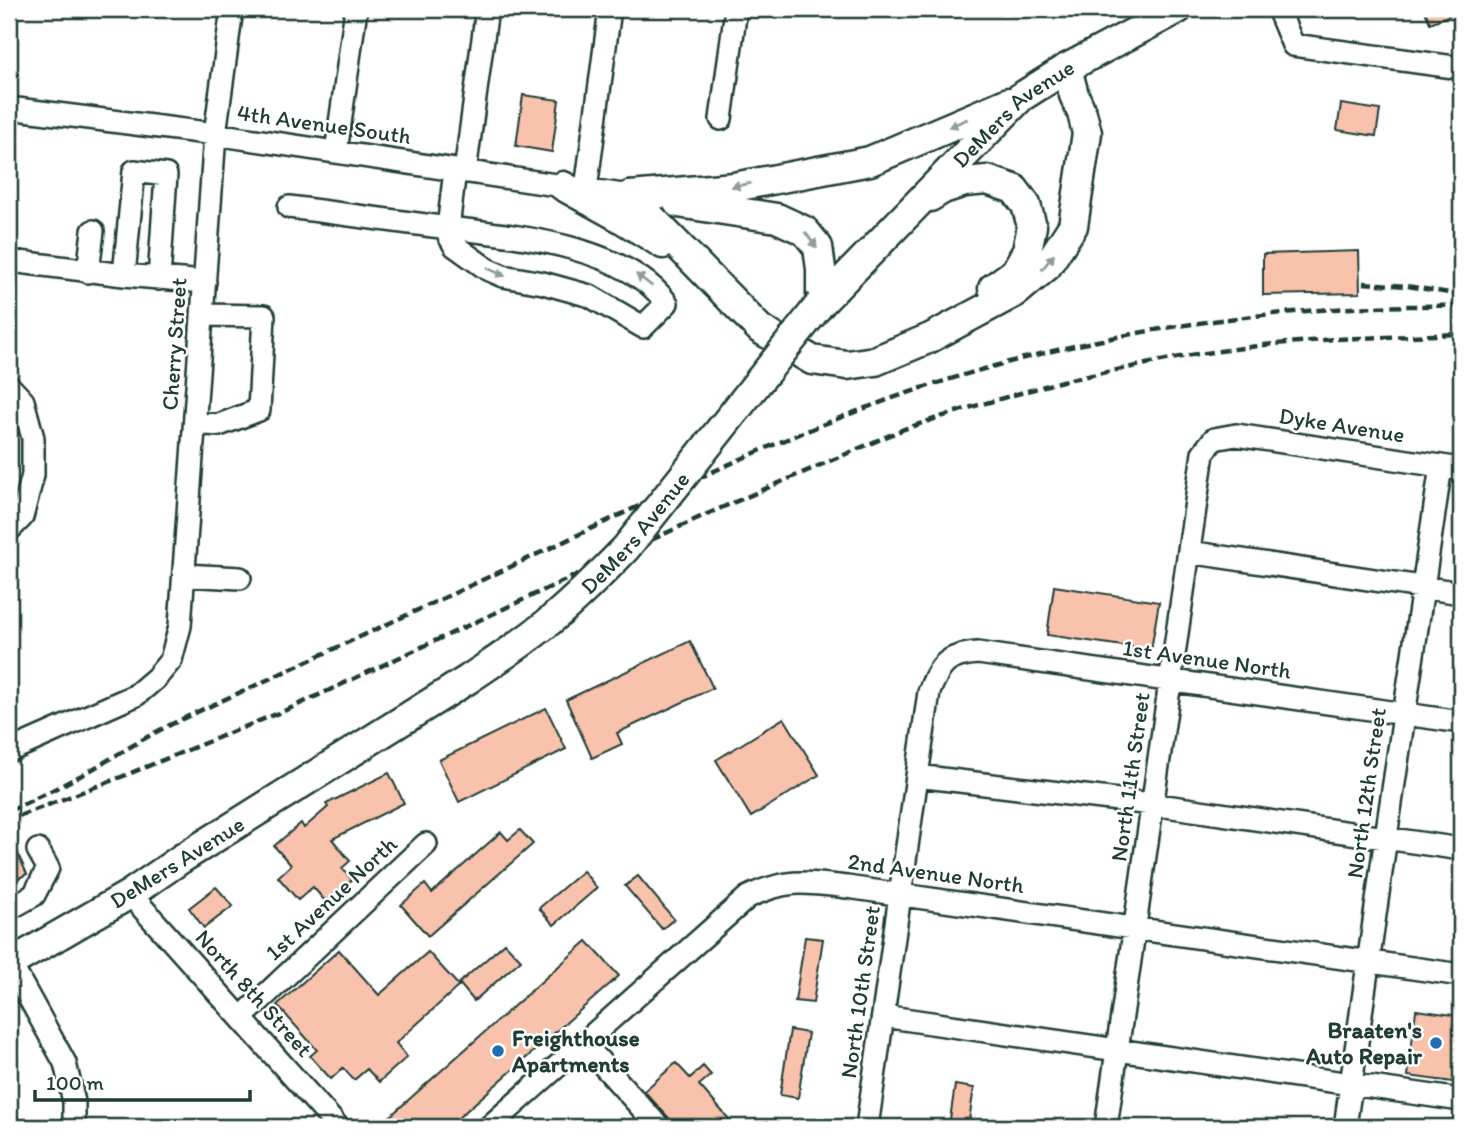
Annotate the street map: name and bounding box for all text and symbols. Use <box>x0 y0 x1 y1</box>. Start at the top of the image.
street label: DeMers Avenue <box>946 53 1079 173</box>
street label: 4th Avenue South <box>235 98 413 150</box>
one-way arrow <box>947 118 968 129</box>
one-way arrow <box>729 180 751 191</box>
one-way arrow <box>804 231 819 249</box>
one-way arrow <box>1041 254 1056 272</box>
one-way arrow <box>485 267 506 278</box>
one-way arrow <box>635 273 653 287</box>
street label: Cherry Street <box>155 277 193 411</box>
street label: Dyke Avenue <box>1277 401 1407 449</box>
street label: DeMers Avenue <box>574 466 696 600</box>
street label: 1st Avenue North <box>1121 633 1294 685</box>
street label: North 11th Street <box>1104 690 1156 863</box>
street label: North 12th Street <box>1340 706 1392 880</box>
street label: DeMers Avenue <box>105 810 249 914</box>
street label: 1st Avenue North <box>259 829 403 966</box>
street label: 2nd Avenue North <box>846 847 1027 899</box>
street label: North 10th Street <box>834 903 886 1080</box>
street label: North 8th Street <box>189 924 319 1063</box>
place label: Braaten's Auto Repair <box>1305 1016 1423 1070</box>
place label: Freighthouse Apartments <box>511 1024 640 1078</box>
marker: Braaten's Auto Repair <box>1428 1035 1444 1051</box>
marker: Freighthouse Apartments <box>490 1043 506 1059</box>
scale bar <box>35 1059 250 1103</box>
text: 100 m <box>46 1070 104 1095</box>

